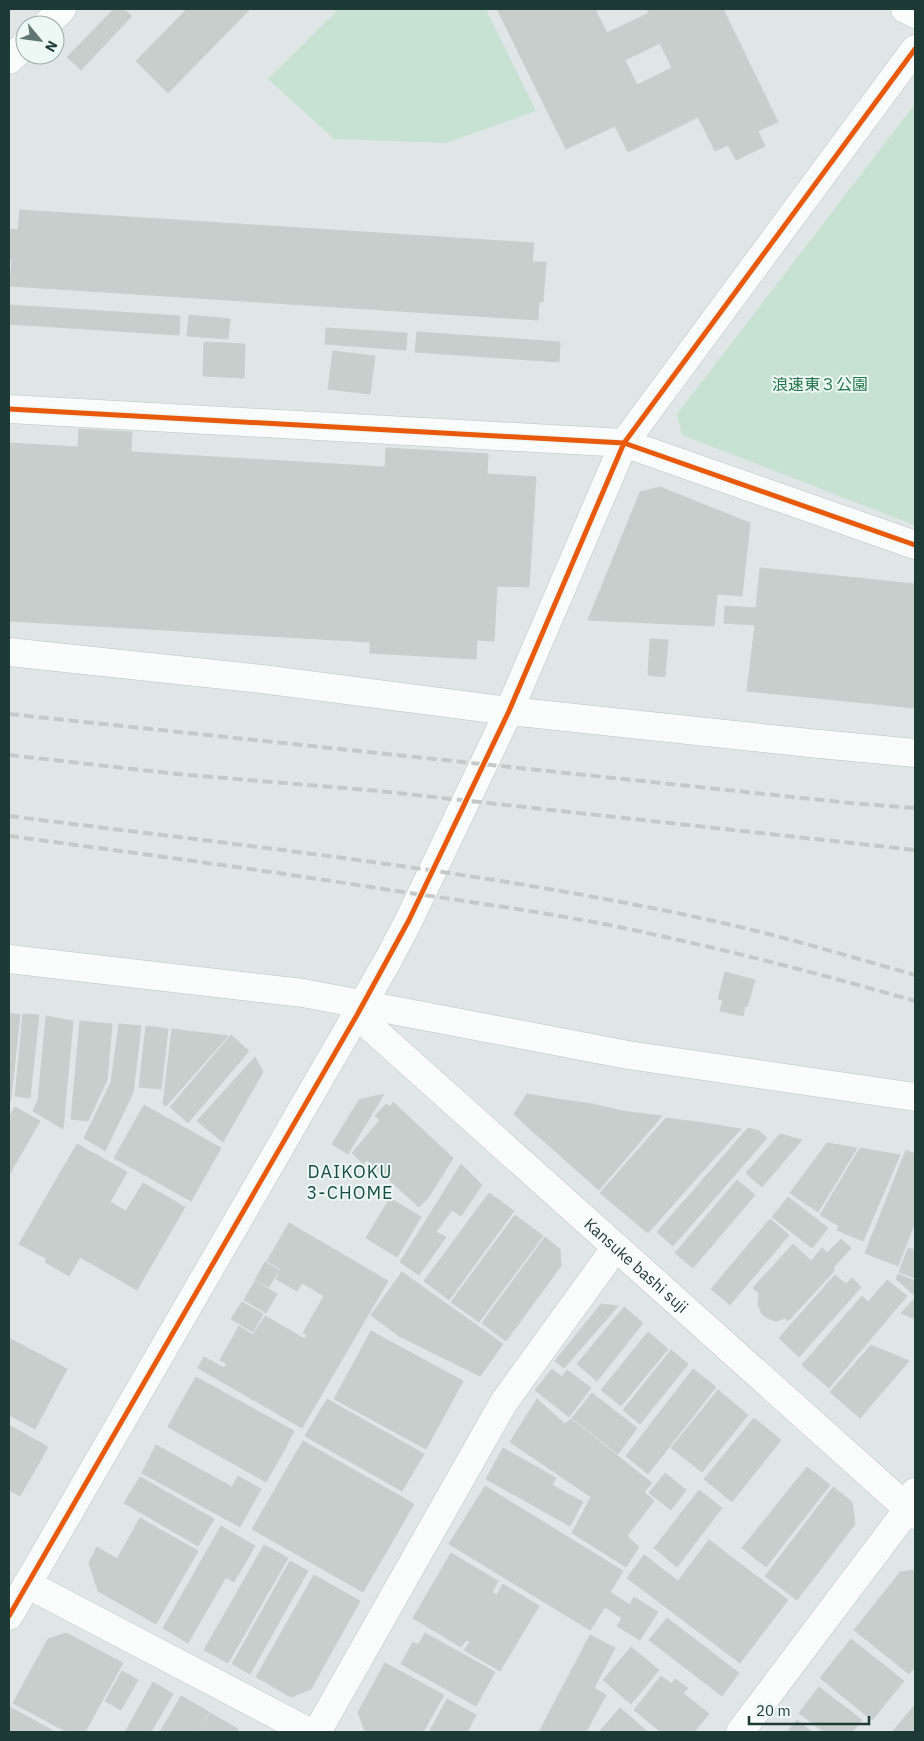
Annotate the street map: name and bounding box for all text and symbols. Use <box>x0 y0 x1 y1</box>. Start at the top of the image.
north arrow <box>15 15 65 65</box>
text: N <box>41 38 62 55</box>
park label: 浪速東３公園 <box>772 374 868 394</box>
district label: DAIKOKU 3-CHOME <box>306 1160 394 1204</box>
street label: Kansuke bashi suji <box>580 1214 692 1317</box>
scale bar <box>749 1694 869 1726</box>
text: 20 m <box>756 1701 791 1720</box>

